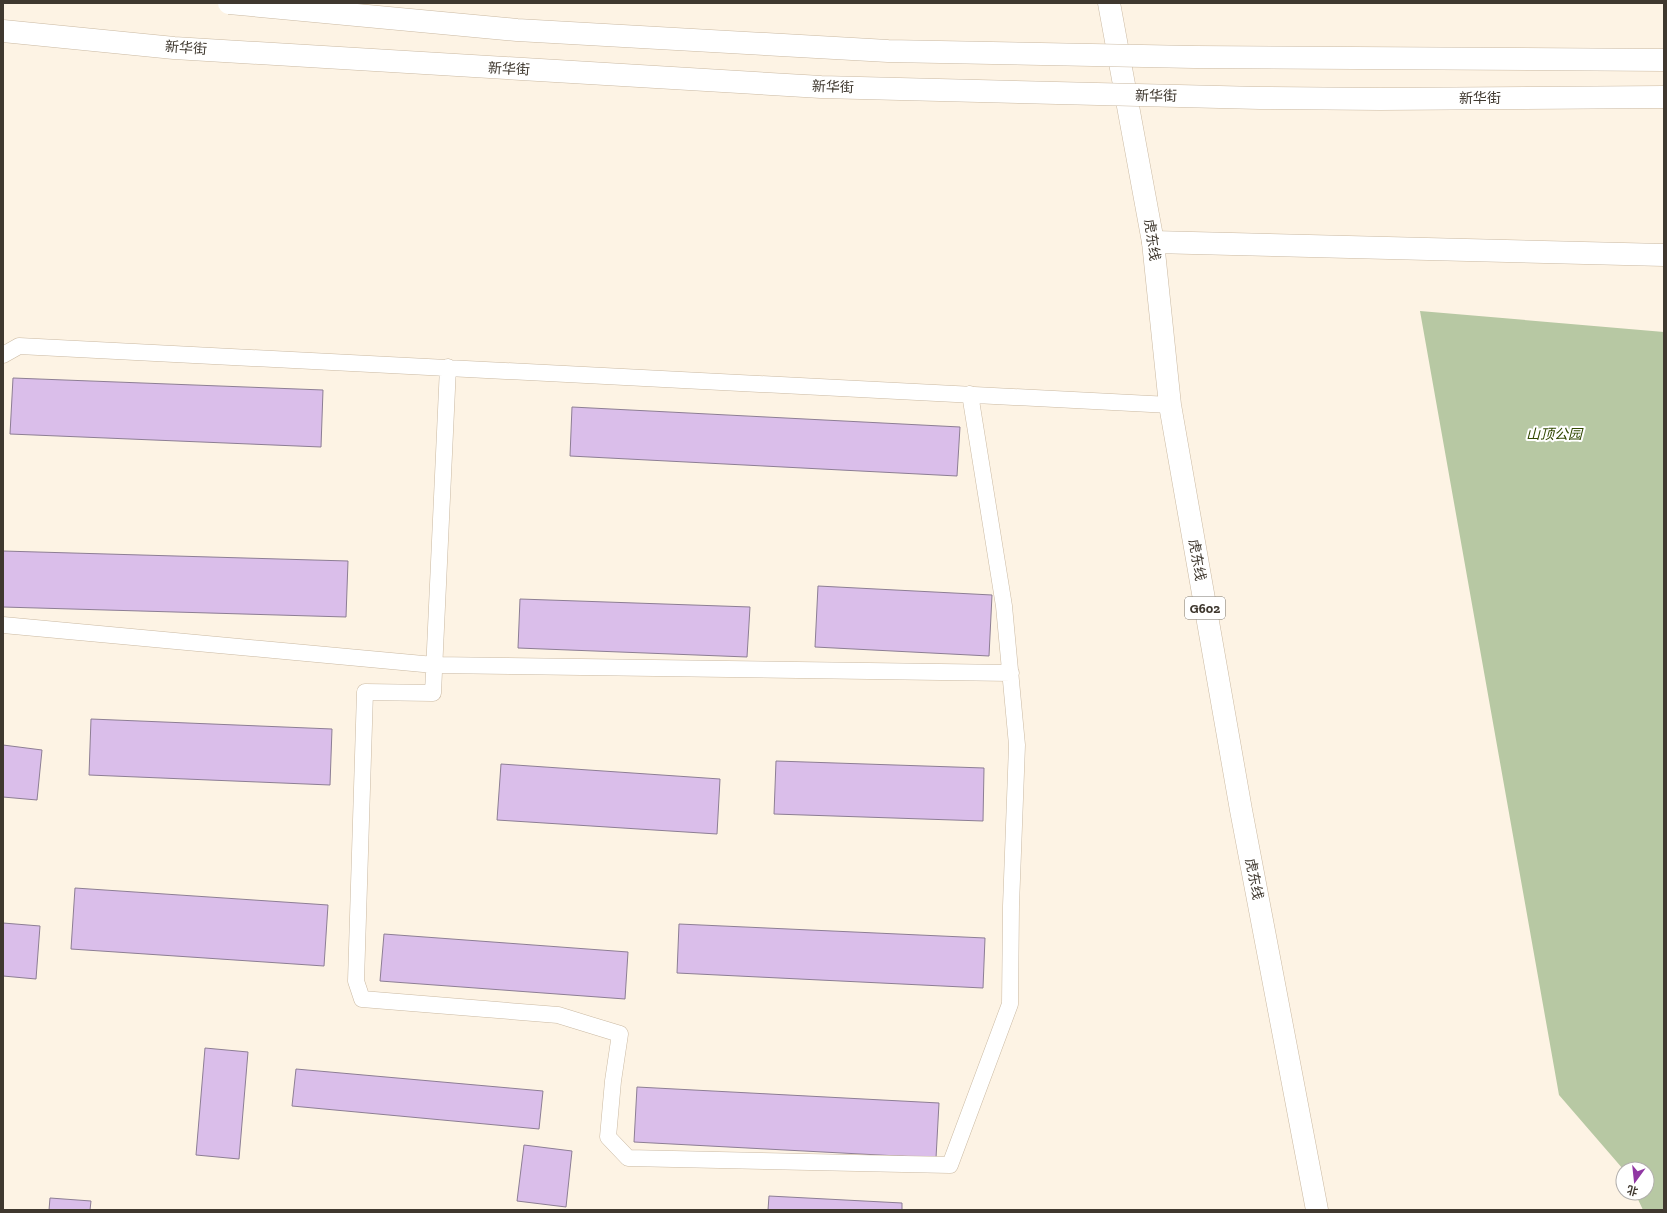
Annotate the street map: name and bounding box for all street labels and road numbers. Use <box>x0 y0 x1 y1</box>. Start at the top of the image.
street label: 新华街 <box>164 38 208 58</box>
street label: 新华街 <box>488 59 530 79</box>
street label: 新华街 <box>812 78 854 96</box>
street label: 新华街 <box>1135 87 1177 105</box>
street label: 新华街 <box>1459 90 1501 107</box>
street label: 虎东线 <box>1141 218 1163 262</box>
street label: 虎东线 <box>1185 538 1209 582</box>
road number: G602 <box>1185 597 1225 619</box>
street label: 虎东线 <box>1242 857 1266 901</box>

